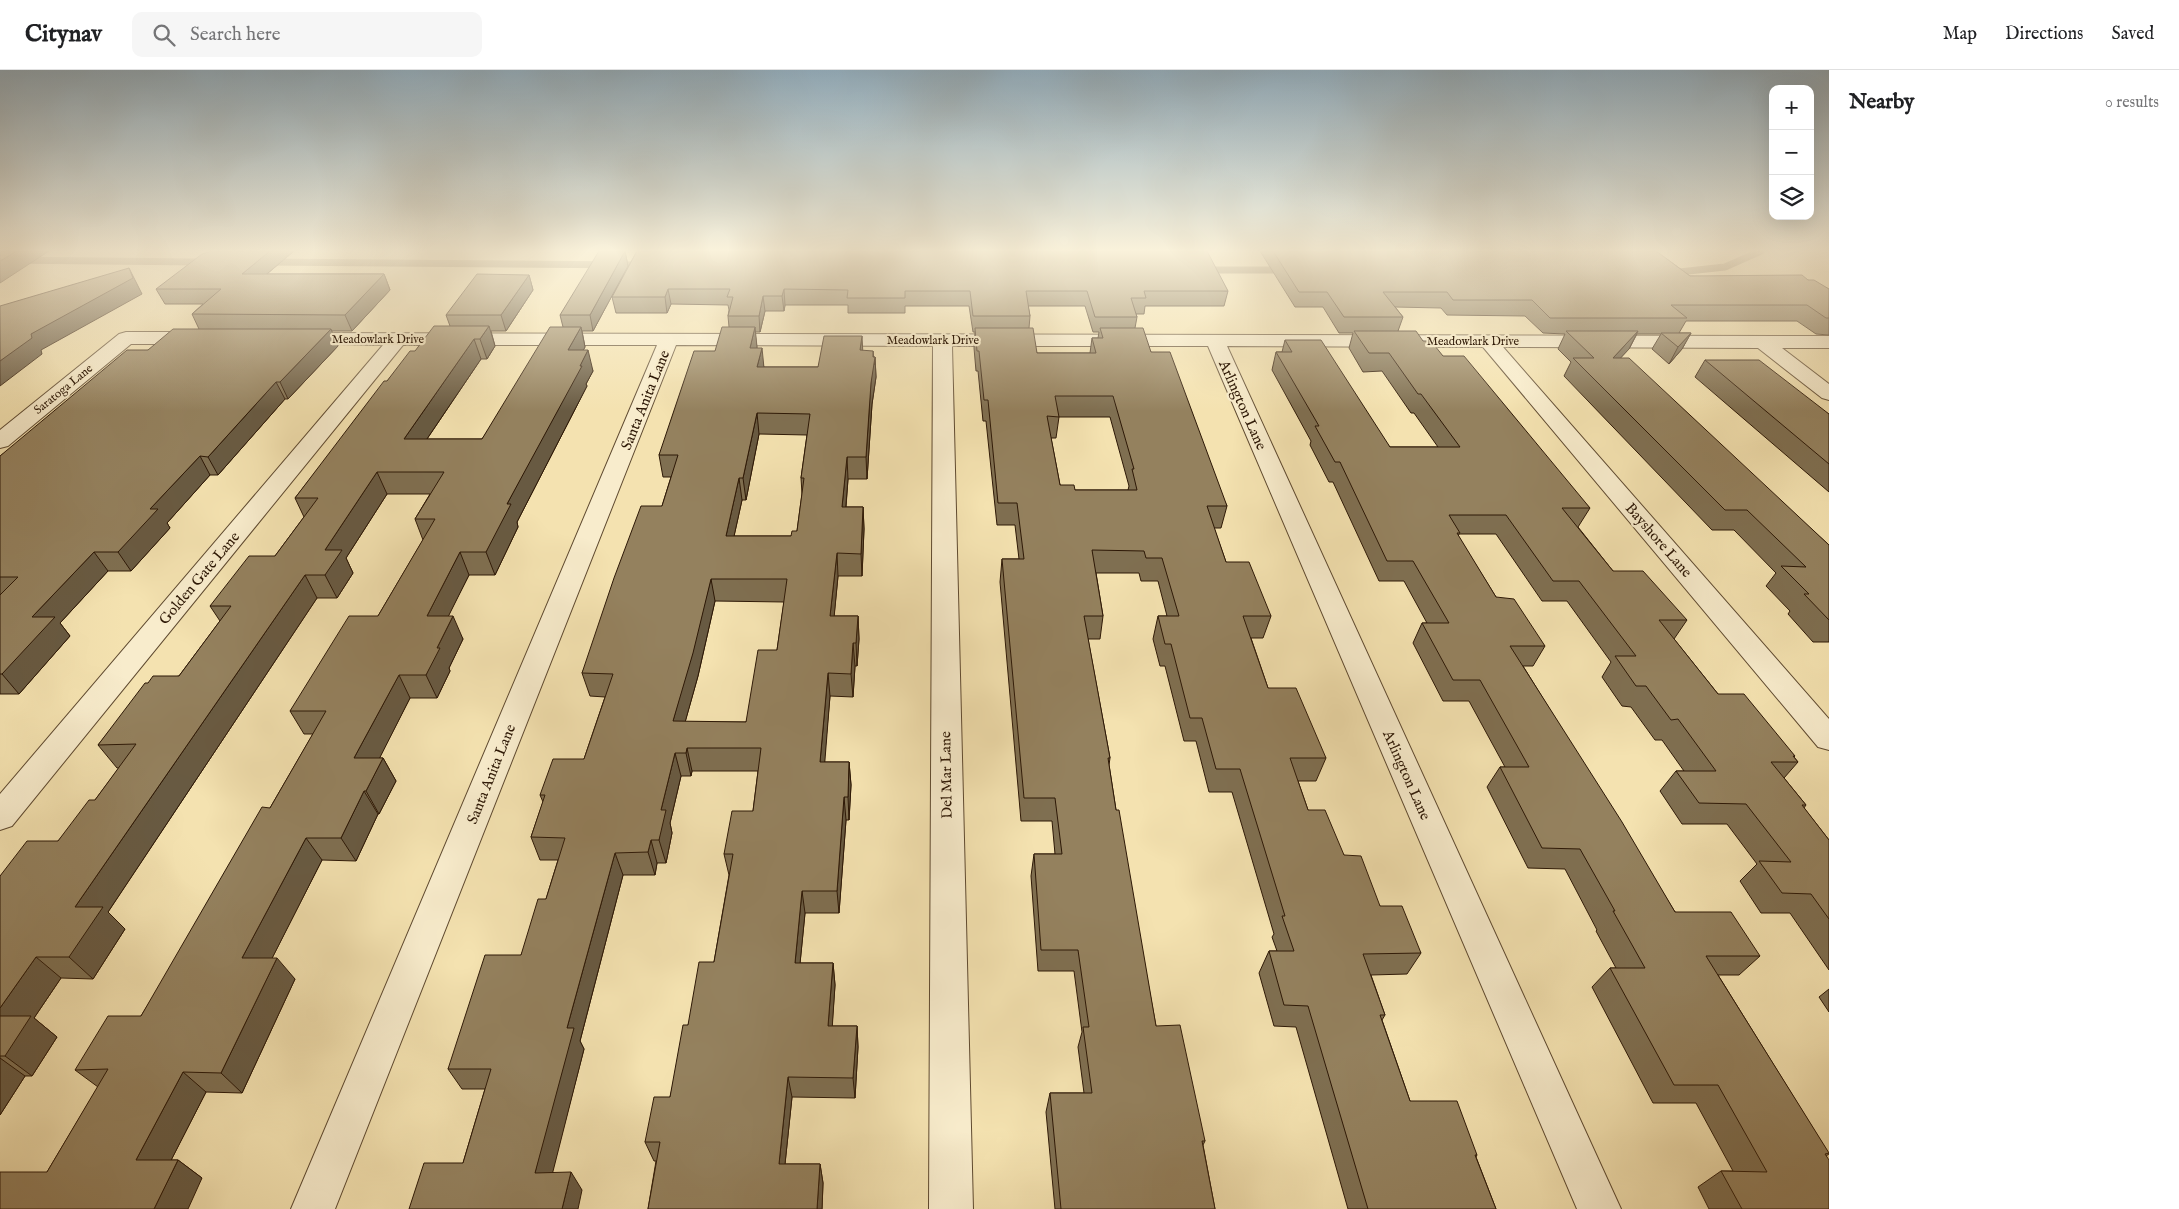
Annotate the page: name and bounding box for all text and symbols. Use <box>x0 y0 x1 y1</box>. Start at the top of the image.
search box <box>132 12 482 57</box>
text: Citynav <box>25 19 102 50</box>
icon: search <box>150 21 178 49</box>
text: Search here <box>190 23 281 47</box>
text: Map <box>1943 23 1977 46</box>
text: Directions <box>2005 23 2083 46</box>
text: Saved <box>2111 23 2154 46</box>
map controls <box>1769 85 1814 220</box>
button: + <box>1769 85 1814 130</box>
text: Nearby <box>1849 89 1914 116</box>
text: 0 results <box>2105 93 2159 113</box>
button: − <box>1769 130 1814 175</box>
button: layers <box>1769 175 1814 220</box>
street label: Meadowlark Drive <box>332 332 425 347</box>
street label: Meadowlark Drive <box>887 333 980 348</box>
street label: Meadowlark Drive <box>1427 334 1520 349</box>
street label: Santa Anita Lane <box>617 347 674 453</box>
street label: Arlington Lane <box>1214 356 1271 453</box>
street label: Saratoga Lane <box>31 361 96 418</box>
street label: Bayshore Lane <box>1621 499 1696 582</box>
street label: Golden Gate Lane <box>155 528 244 629</box>
street label: Santa Anita Lane <box>463 721 520 827</box>
street label: Arlington Lane <box>1378 726 1435 823</box>
street label: Del Mar Lane <box>936 731 957 819</box>

